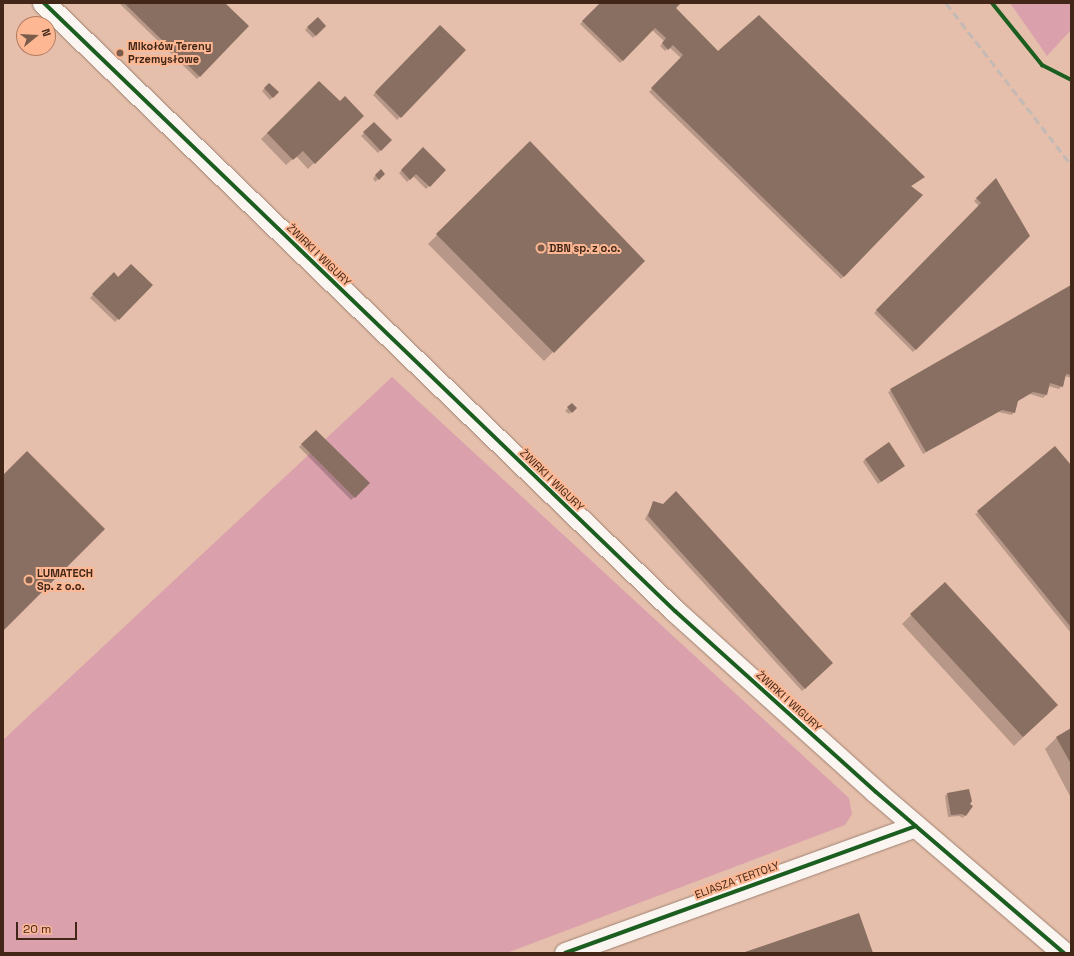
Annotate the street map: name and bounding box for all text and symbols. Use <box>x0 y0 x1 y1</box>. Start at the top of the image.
north arrow <box>16 16 56 56</box>
text: N <box>39 27 54 38</box>
place label: Mikołów Tereny Przemysłowe <box>128 40 212 66</box>
marker: Mikołów Tereny Przemysłowe <box>115 48 125 58</box>
street label: ŻWIRKI I WIGURY <box>284 221 354 289</box>
place label: DBN sp. z o.o. <box>549 241 621 255</box>
marker: DBN sp. z o.o. <box>536 243 546 253</box>
street label: ŻWIRKI I WIGURY <box>517 446 587 514</box>
place label: LUMATECH Sp. z o.o. <box>37 567 93 593</box>
marker: LUMATECH Sp. z o.o. <box>24 575 34 585</box>
street label: ŻWIRKI I WIGURY <box>753 668 825 734</box>
street label: ELIASZA TERTOŁY <box>693 858 781 902</box>
scale bar <box>18 914 79 940</box>
text: 20 m <box>23 921 51 937</box>

